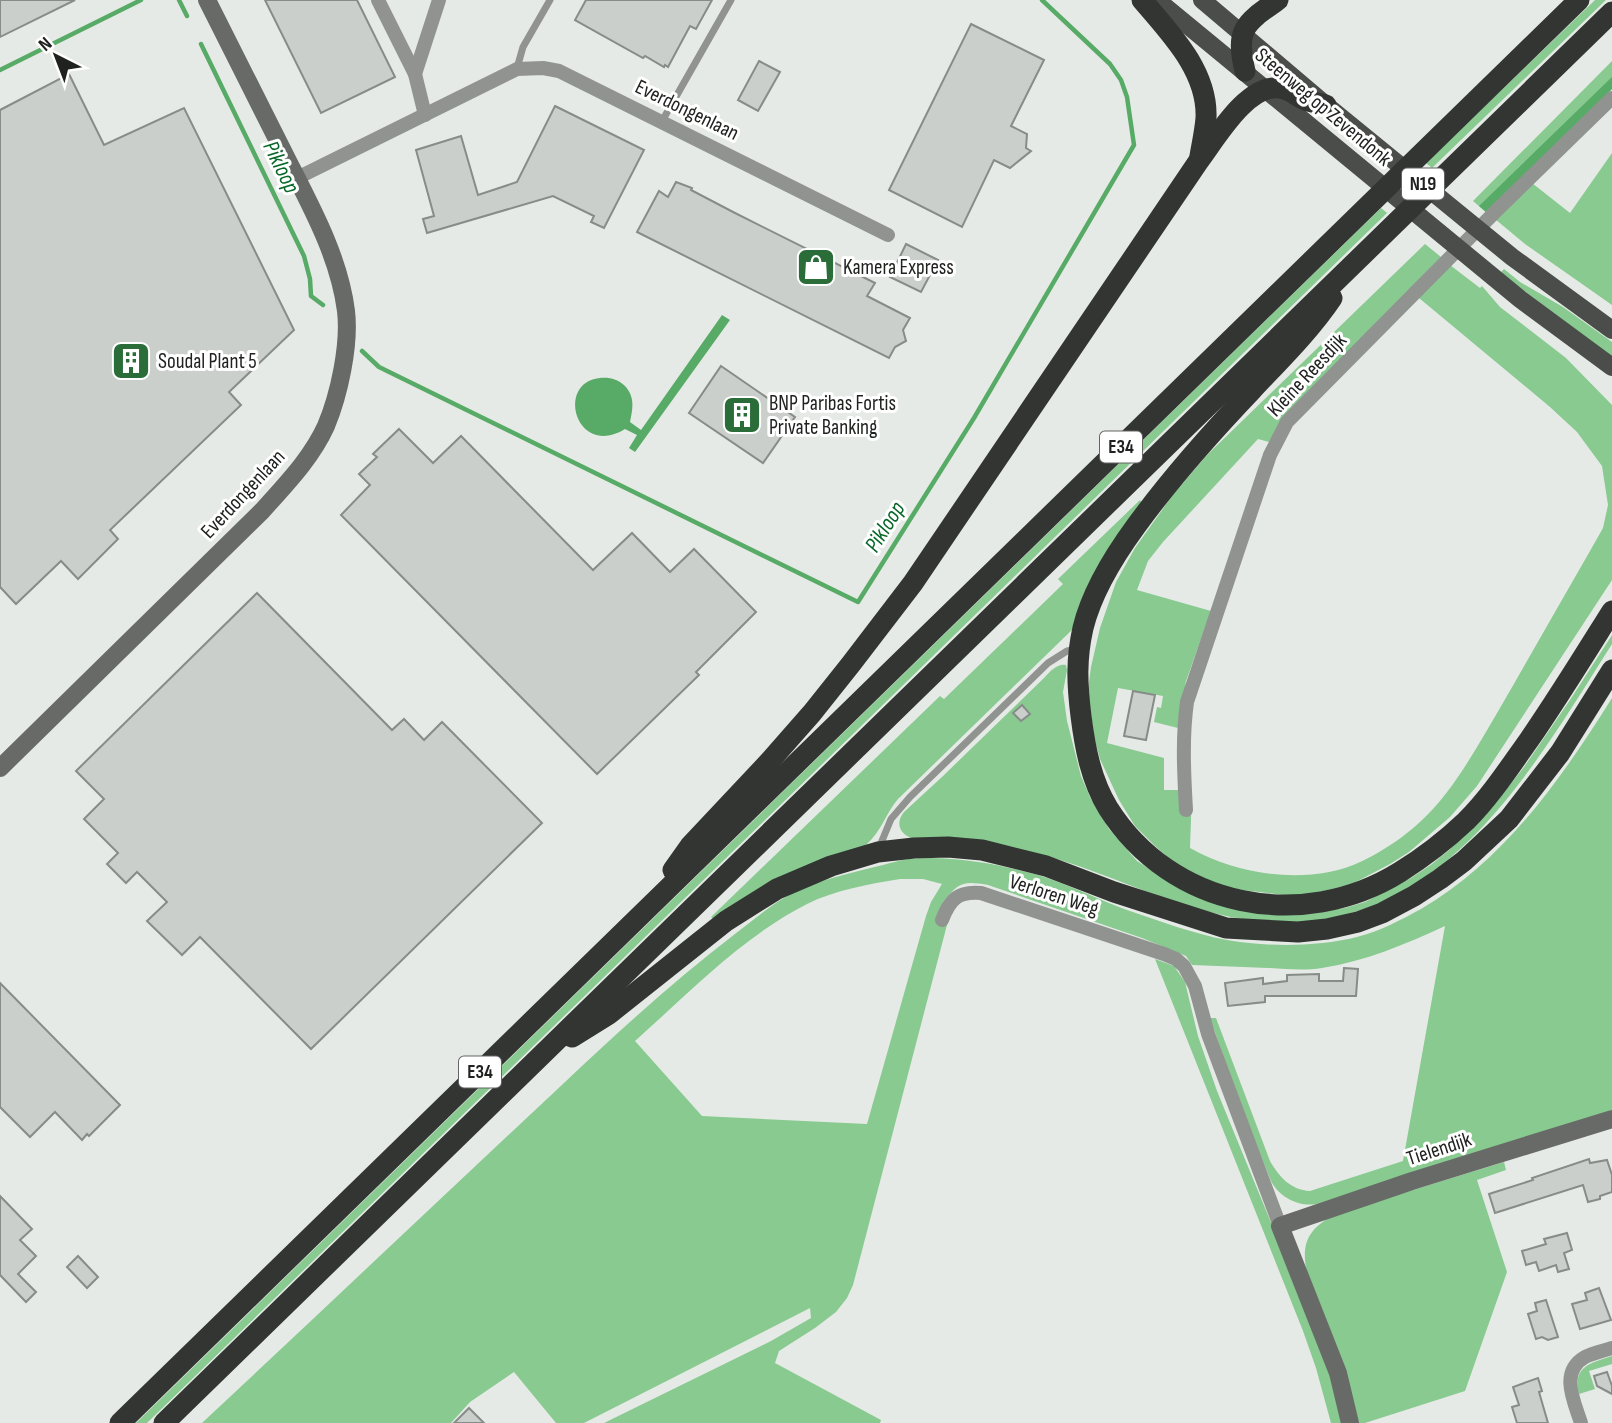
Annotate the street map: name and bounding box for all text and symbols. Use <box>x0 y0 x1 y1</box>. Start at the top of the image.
north arrow <box>21 21 91 91</box>
text: N <box>34 33 57 56</box>
street label: Steenweg op Zevendonk <box>1250 43 1396 171</box>
street label: Everdongenlaan <box>631 74 743 146</box>
water label: Pikloop <box>256 136 306 198</box>
road number: N19 <box>1402 168 1444 200</box>
shop icon: Kamera Express <box>795 246 837 288</box>
place label: Kamera Express <box>843 255 954 280</box>
street label: Kleine Reesdijk <box>1262 328 1352 422</box>
building icon: Soudal Plant 5 <box>110 340 152 382</box>
place label: Soudal Plant 5 <box>158 349 257 374</box>
place label: BNP Paribas Fortis Private Banking <box>769 391 896 440</box>
building icon: BNP Paribas Fortis Private Banking <box>721 394 763 436</box>
road number: E34 <box>1100 432 1142 462</box>
street label: Everdongenlaan <box>196 445 290 543</box>
water label: Pikloop <box>859 496 912 557</box>
street label: Verloren Weg <box>1006 869 1102 921</box>
road number: E34 <box>459 1056 501 1088</box>
street label: Tielendijk <box>1403 1127 1475 1171</box>

